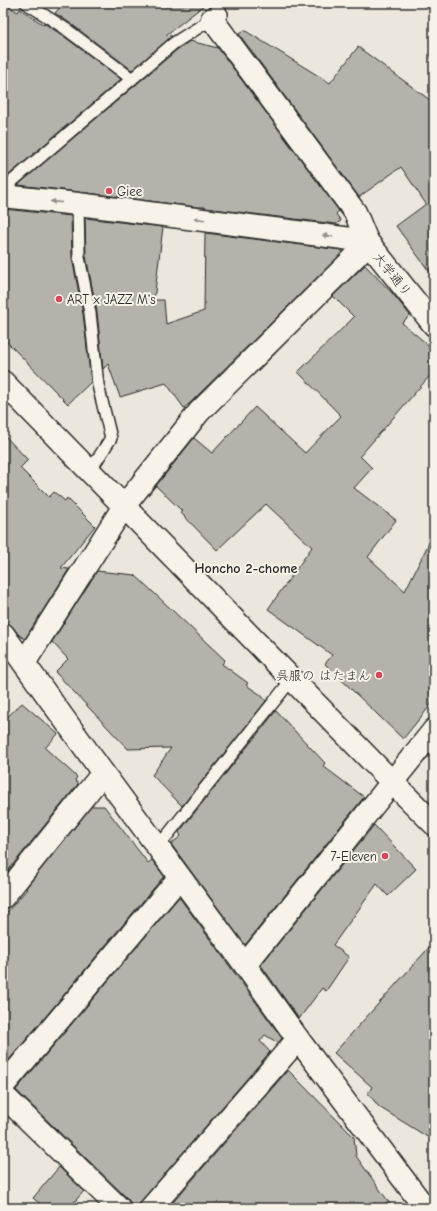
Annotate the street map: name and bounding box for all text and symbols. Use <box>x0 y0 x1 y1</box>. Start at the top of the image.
place label: Giee <box>117 184 143 199</box>
marker: Giee <box>104 186 114 196</box>
one-way arrow <box>50 198 62 205</box>
one-way arrow <box>193 216 205 223</box>
one-way arrow <box>322 233 334 239</box>
street label: 大学通り <box>370 249 415 299</box>
place label: ART x JAZZ M's <box>67 292 156 307</box>
marker: ART x JAZZ M's <box>54 294 64 304</box>
district label: Honcho 2-chome <box>195 560 298 577</box>
place label: 呉服の はたまん <box>276 668 371 683</box>
marker: 呉服の はたまん <box>374 670 384 680</box>
place label: 7-Eleven <box>331 849 377 864</box>
marker: 7-Eleven <box>380 851 390 861</box>

